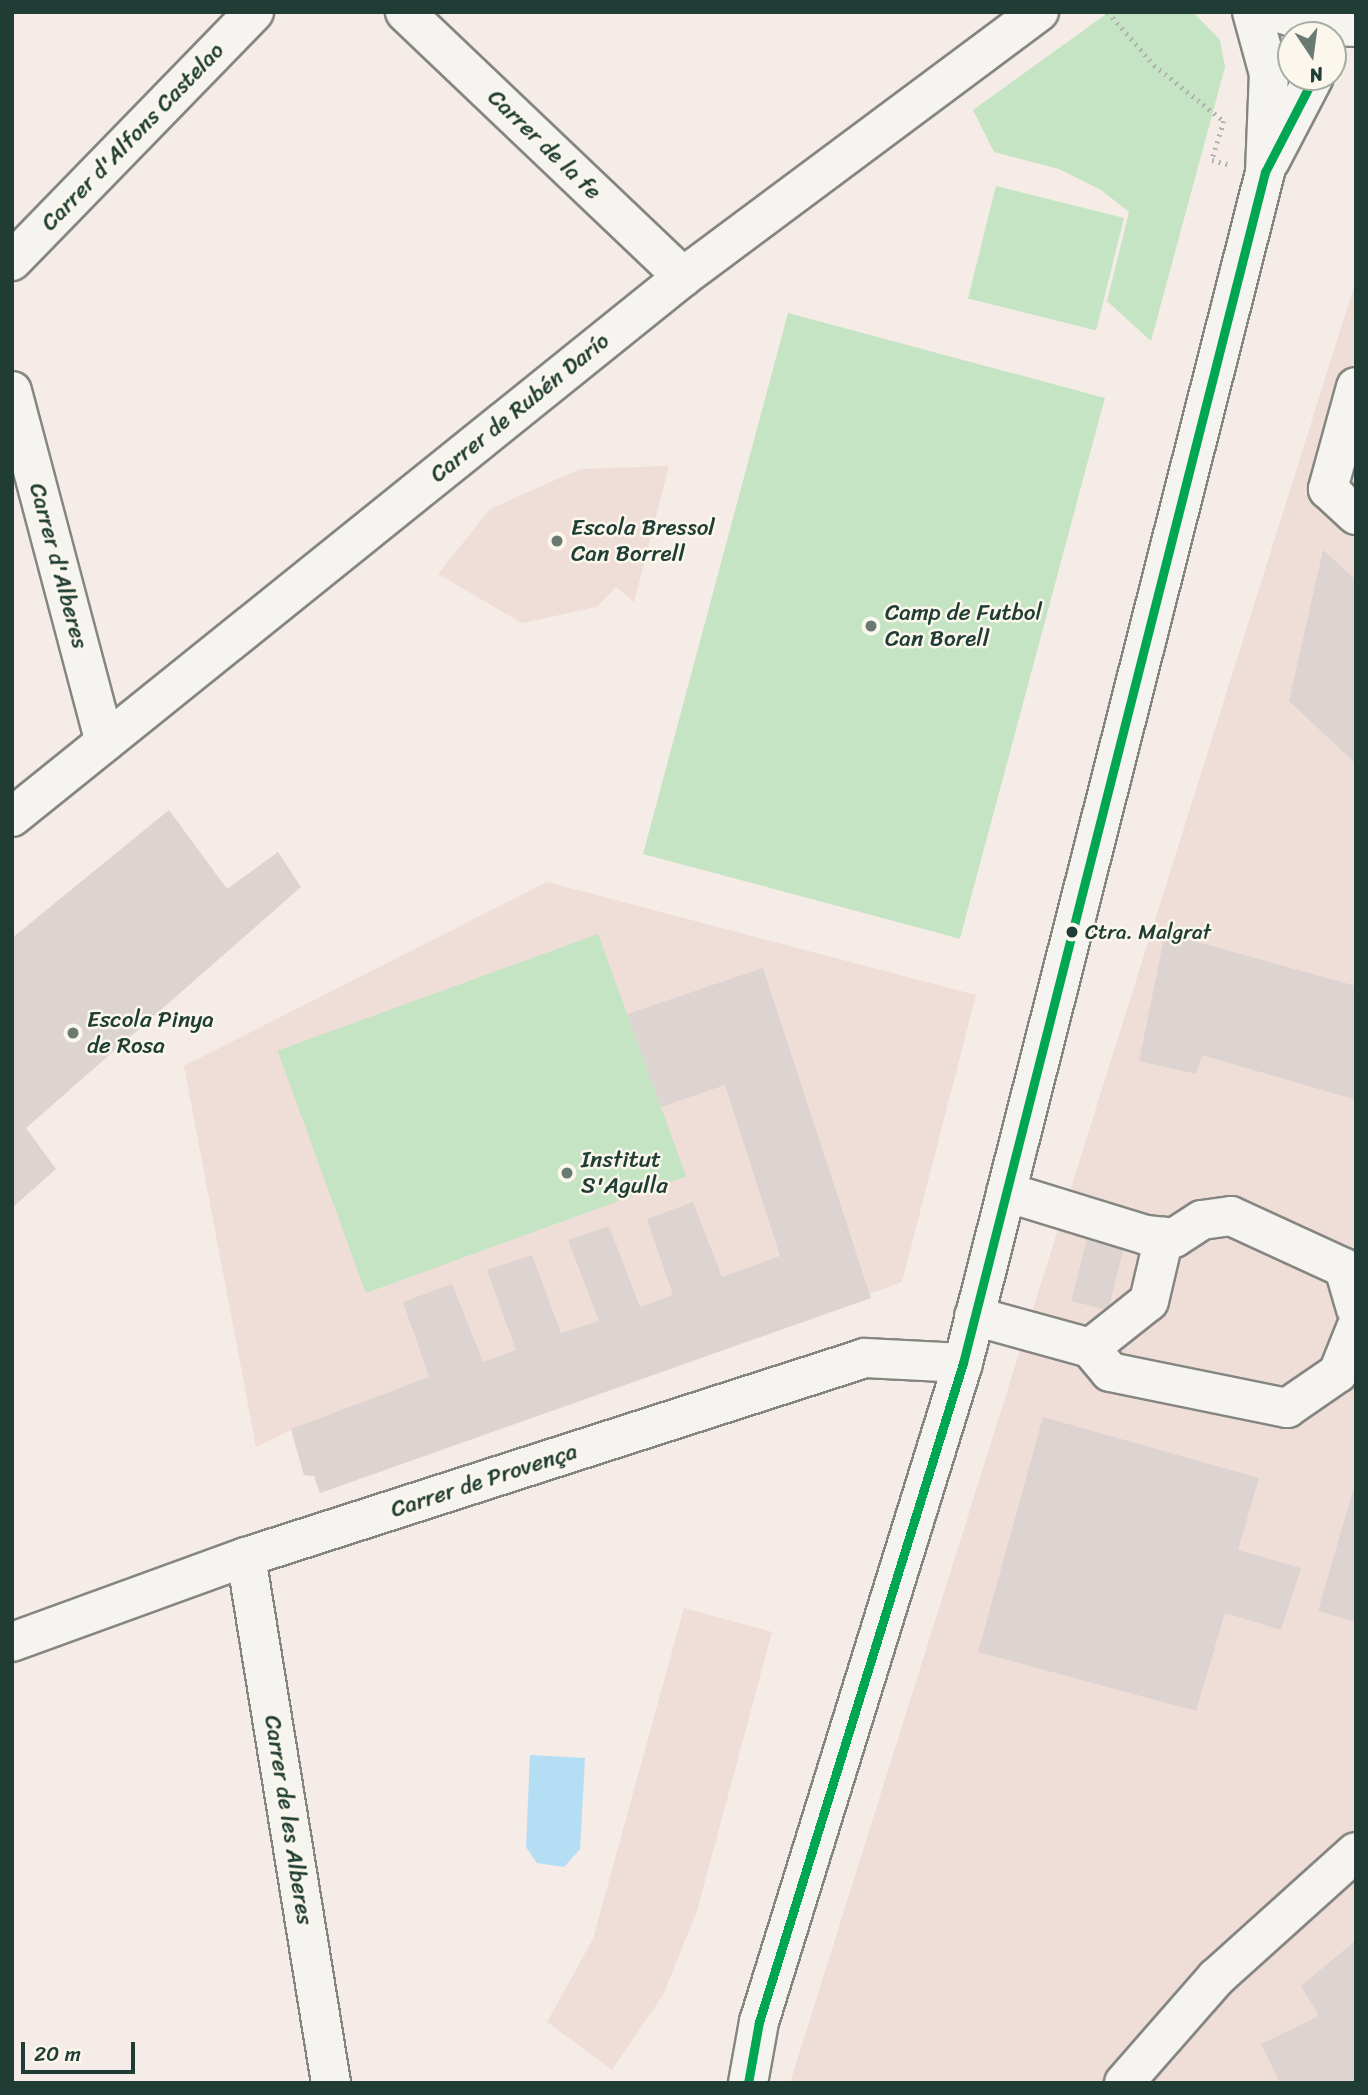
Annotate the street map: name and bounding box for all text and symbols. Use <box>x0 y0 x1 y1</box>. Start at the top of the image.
north arrow <box>1277 21 1347 91</box>
street label: Carrer d'Alfons Castelao <box>35 36 231 238</box>
text: N <box>1306 57 1327 93</box>
street label: Carrer de la fe <box>481 84 607 206</box>
street label: Carrer de Rubén Darío <box>424 327 616 489</box>
street label: Carrer d'Alberes <box>23 480 93 652</box>
place label: Escola Bressol Can Borrell <box>571 514 716 568</box>
marker: Escola Bressol Can Borrell <box>549 533 565 549</box>
place label: Camp de Futbol Can Borell <box>885 599 1042 653</box>
marker: Camp de Futbol Can Borell <box>863 618 879 634</box>
place label: Ctra. Malgrat <box>1085 919 1211 945</box>
marker: Ctra. Malgrat <box>1065 925 1079 939</box>
place label: Escola Pinya de Rosa <box>87 1006 214 1060</box>
marker: Escola Pinya de Rosa <box>65 1025 81 1041</box>
place label: Institut S'Agulla <box>581 1146 668 1200</box>
marker: Institut S'Agulla <box>559 1165 575 1181</box>
street label: Carrer de Provença <box>387 1438 581 1524</box>
street label: Carrer de les Alberes <box>258 1712 318 1928</box>
scale bar <box>24 2028 138 2072</box>
text: 20 m <box>34 2035 81 2073</box>

